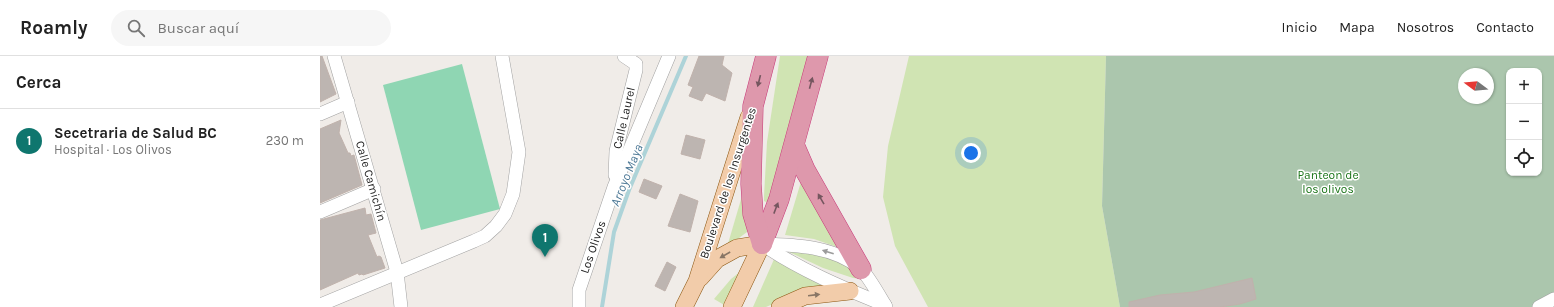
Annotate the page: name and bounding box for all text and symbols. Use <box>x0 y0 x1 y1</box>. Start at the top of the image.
search box <box>111 10 391 46</box>
text: Roamly <box>20 17 87 39</box>
icon: search <box>125 17 147 39</box>
text: Buscar aquí <box>157 19 239 37</box>
text: Inicio <box>1282 19 1317 36</box>
text: Mapa <box>1339 19 1375 36</box>
text: Nosotros <box>1397 19 1454 36</box>
text: Contacto <box>1476 19 1534 36</box>
north arrow <box>1458 68 1494 104</box>
map controls <box>1506 68 1542 176</box>
button: + <box>1506 68 1542 104</box>
text: Cerca <box>16 72 61 92</box>
one-way arrow <box>756 75 762 87</box>
one-way arrow <box>809 76 815 89</box>
street label: Calle Laurel <box>610 86 638 150</box>
button: − <box>1506 104 1542 140</box>
street label: Boulevard de los Insurgentes <box>697 106 759 260</box>
text: Secetraria de Salud BC <box>54 124 217 142</box>
text: 1 <box>27 133 31 148</box>
text: 230 m <box>266 133 304 148</box>
street label: Calle Camichín <box>353 139 389 223</box>
button: locate <box>1506 140 1542 176</box>
text: Hospital · Los Olivos <box>54 142 172 157</box>
water label: Arroyo Maya <box>607 142 646 208</box>
your location <box>961 143 981 163</box>
park label: Panteon de los olivos <box>1297 168 1359 196</box>
one-way arrow <box>818 193 825 205</box>
one-way arrow <box>773 201 779 213</box>
street label: Los Olivos <box>577 219 609 275</box>
pin: 1 <box>532 224 558 257</box>
one-way arrow <box>822 249 834 255</box>
one-way arrow <box>719 251 731 258</box>
one-way arrow <box>808 292 820 298</box>

